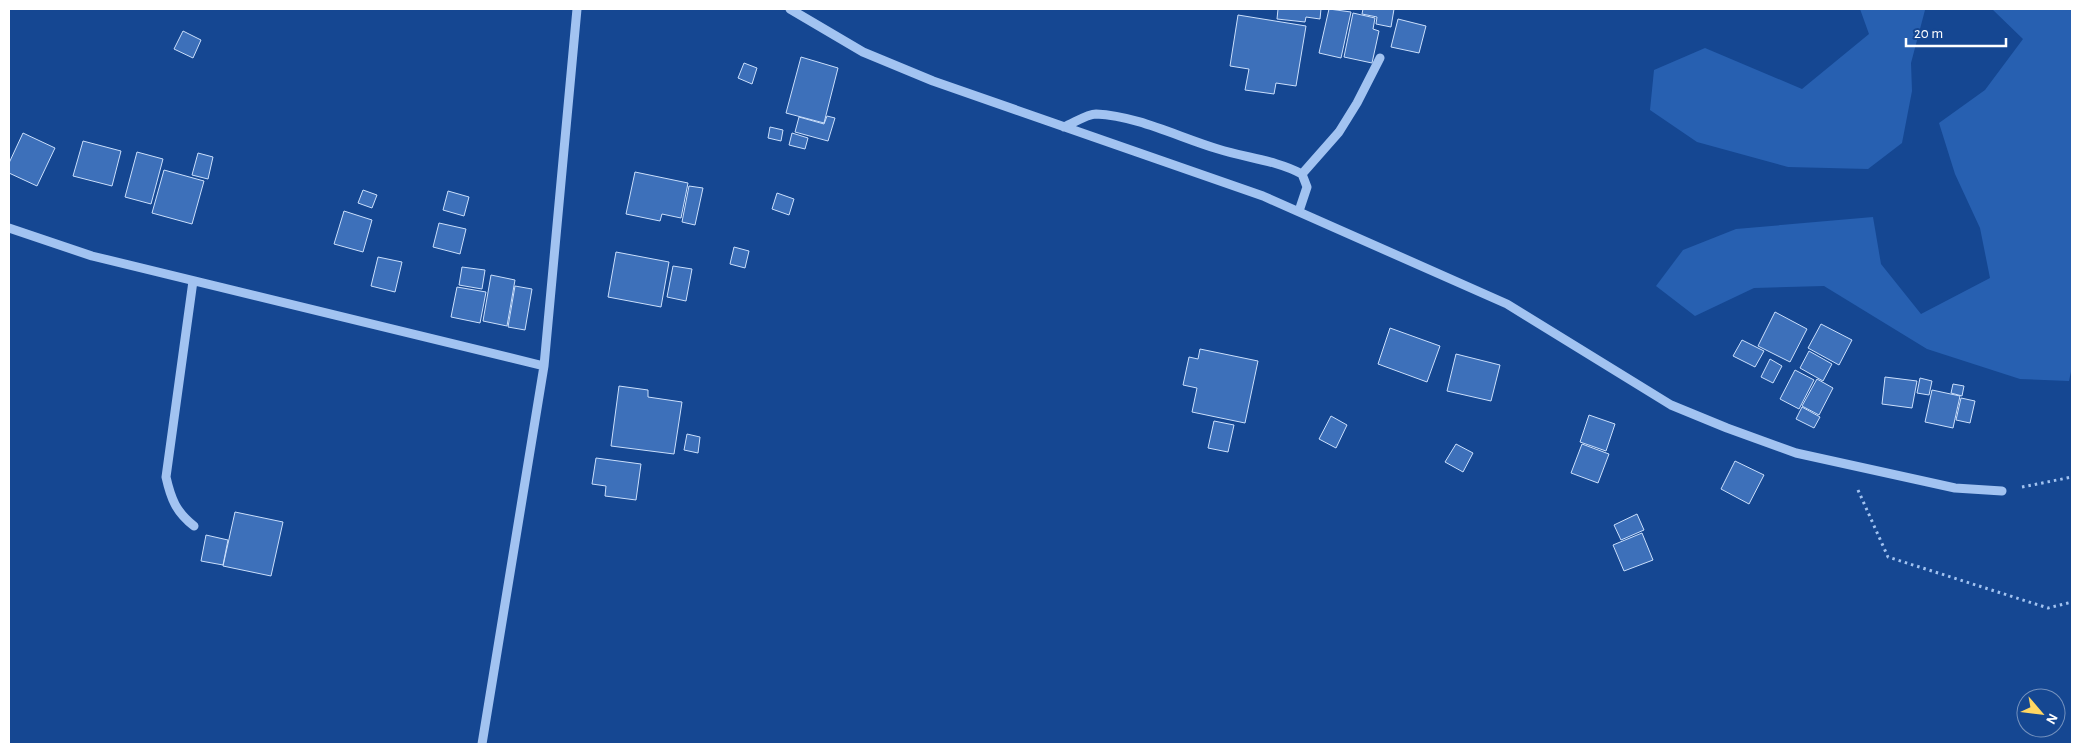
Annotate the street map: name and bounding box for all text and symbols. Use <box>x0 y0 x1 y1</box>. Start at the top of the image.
scale bar <box>1906 15 2006 47</box>
text: 20 m <box>1914 26 1943 41</box>
north arrow <box>2016 688 2066 738</box>
text: N <box>2043 711 2060 726</box>

